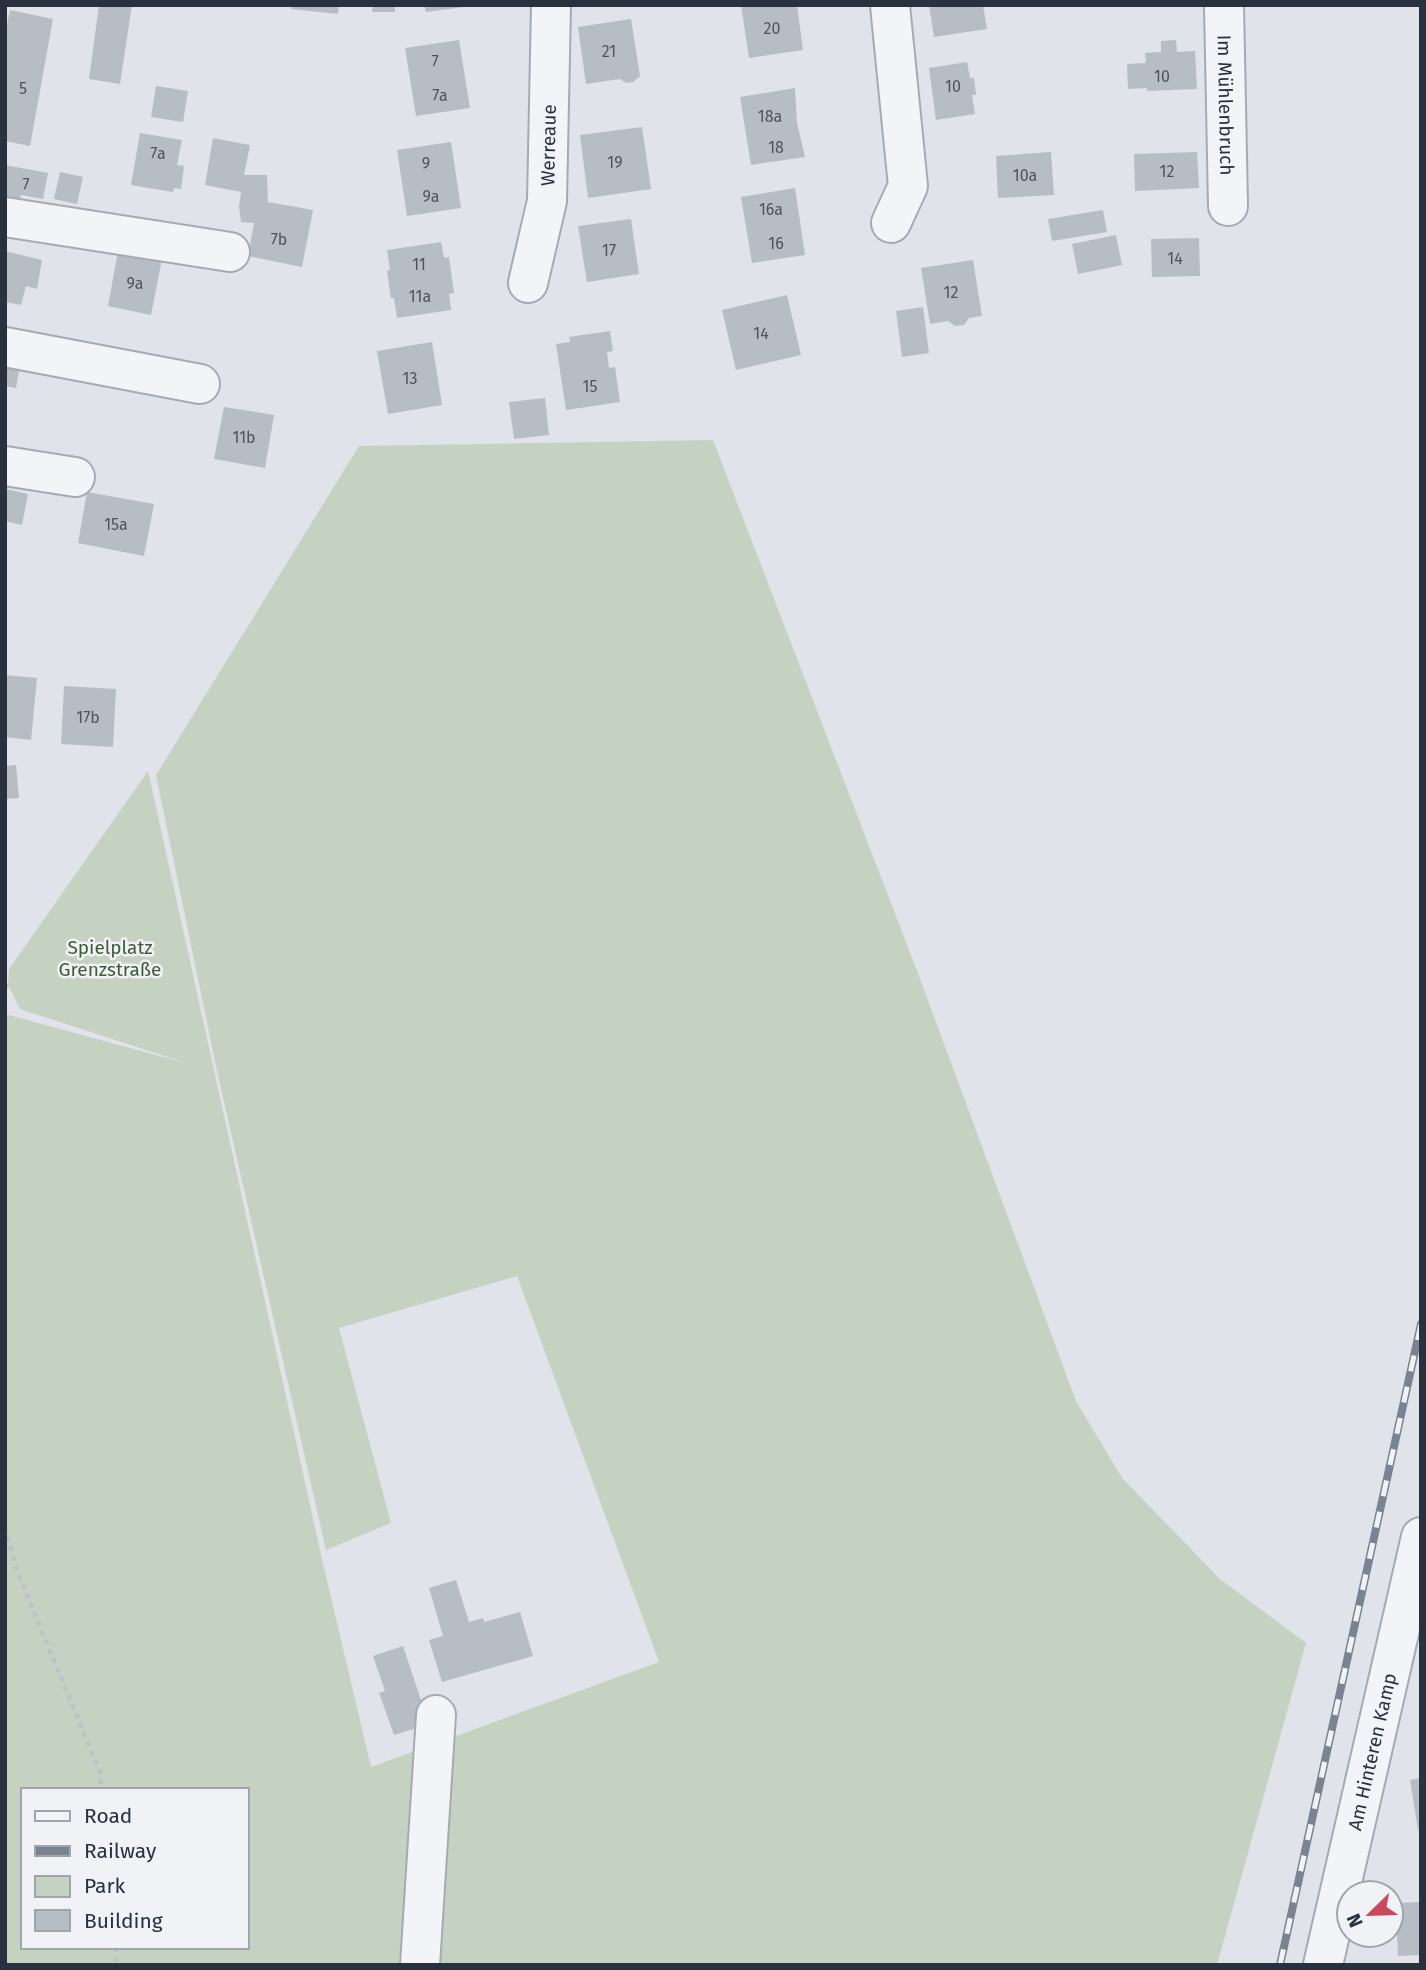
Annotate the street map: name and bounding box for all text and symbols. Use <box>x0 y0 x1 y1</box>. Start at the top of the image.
house number: 20 <box>764 19 780 38</box>
street label: Im Mühlenbruch <box>1213 34 1239 176</box>
house number: 21 <box>602 42 616 61</box>
house number: 7 <box>431 52 439 71</box>
house number: 10 <box>1154 67 1170 86</box>
house number: 10 <box>945 77 961 96</box>
house number: 5 <box>19 79 27 98</box>
house number: 7a <box>432 86 448 105</box>
street label: Werreaue <box>536 104 560 186</box>
house number: 18a <box>758 107 782 126</box>
house number: 18 <box>768 138 784 157</box>
house number: 7a <box>150 144 166 163</box>
house number: 19 <box>607 153 623 172</box>
house number: 9 <box>422 154 430 173</box>
house number: 12 <box>1160 162 1174 181</box>
house number: 10a <box>1013 166 1037 185</box>
house number: 7 <box>22 175 30 194</box>
house number: 9a <box>423 187 439 206</box>
house number: 16a <box>759 200 783 219</box>
house number: 7b <box>271 230 287 249</box>
house number: 16 <box>768 234 784 253</box>
house number: 17 <box>602 241 616 260</box>
house number: 14 <box>1167 249 1183 268</box>
house number: 11 <box>412 255 426 274</box>
house number: 9a <box>127 274 143 293</box>
house number: 12 <box>944 283 958 302</box>
house number: 11a <box>409 287 431 306</box>
house number: 14 <box>753 324 769 343</box>
house number: 13 <box>403 369 417 388</box>
house number: 15 <box>583 377 597 396</box>
house number: 11b <box>232 428 256 447</box>
house number: 15a <box>104 515 128 534</box>
house number: 17b <box>76 708 100 727</box>
park label: Spielplatz Grenzstraße <box>59 936 161 981</box>
street label: Am Hinteren Kamp <box>1343 1671 1401 1833</box>
legend <box>21 1788 248 1949</box>
text: Road <box>84 1803 132 1829</box>
text: Railway <box>84 1838 157 1864</box>
text: Park <box>84 1873 126 1899</box>
north arrow <box>1335 1879 1405 1949</box>
text: Building <box>84 1908 163 1934</box>
text: N <box>1342 1910 1368 1931</box>

